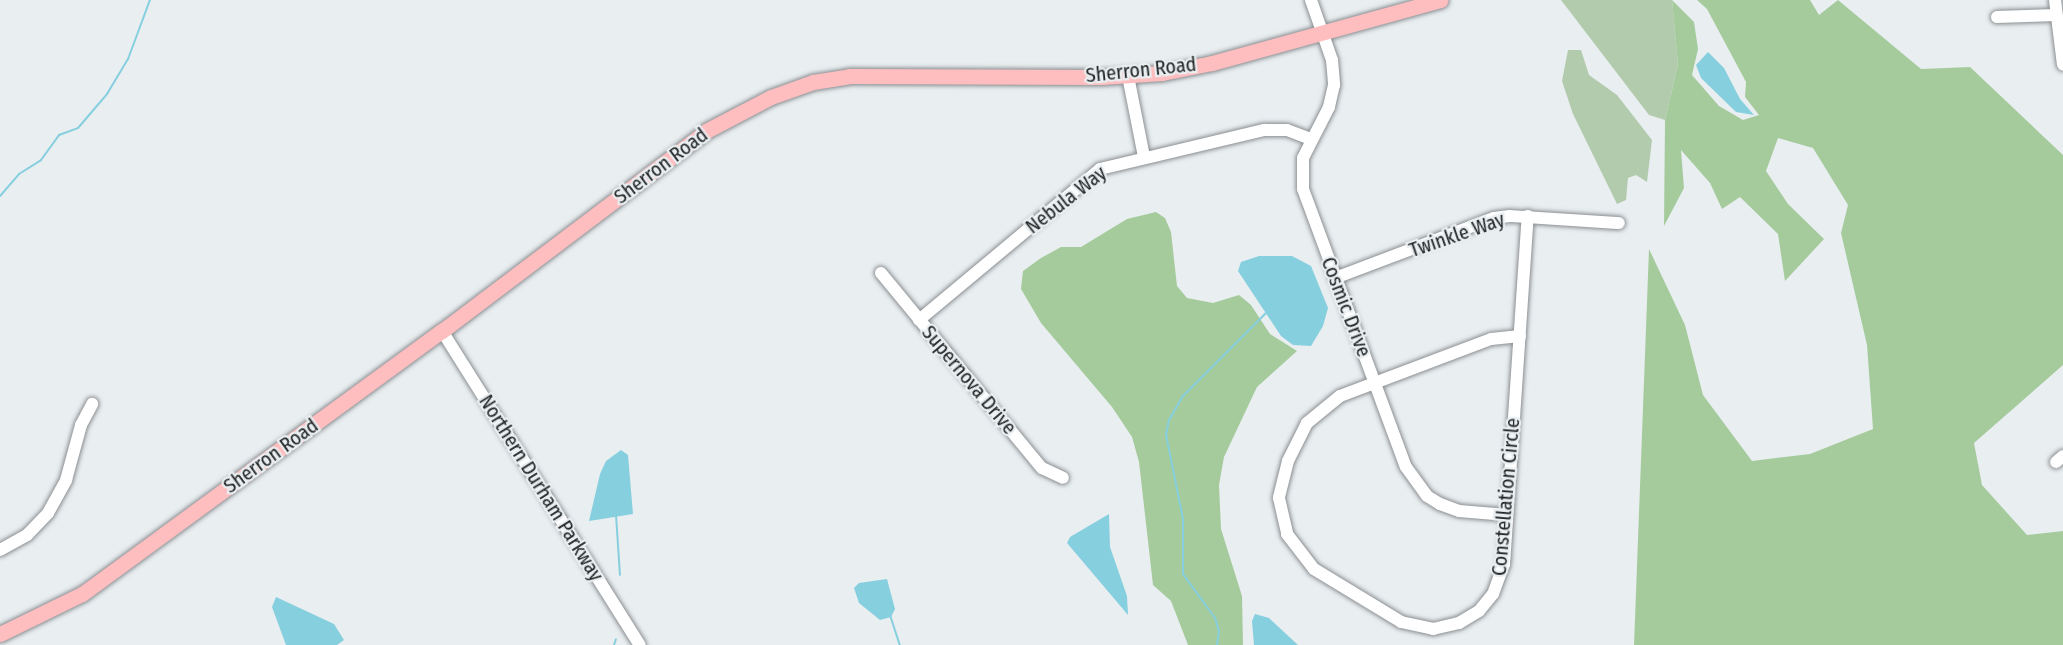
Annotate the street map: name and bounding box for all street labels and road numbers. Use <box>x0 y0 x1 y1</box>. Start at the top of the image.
street label: Sherron Road <box>1085 52 1197 88</box>
street label: Sherron Road <box>609 123 713 209</box>
street label: Nebula Way <box>1021 161 1111 239</box>
street label: Twinkle Way <box>1406 208 1508 262</box>
street label: Cosmic Drive <box>1316 254 1376 360</box>
street label: Supernova Drive <box>917 321 1021 439</box>
street label: Northern Durham Parkway <box>474 390 608 586</box>
street label: Sherron Road <box>219 414 323 498</box>
street label: Constellation Circle <box>1487 417 1525 577</box>

